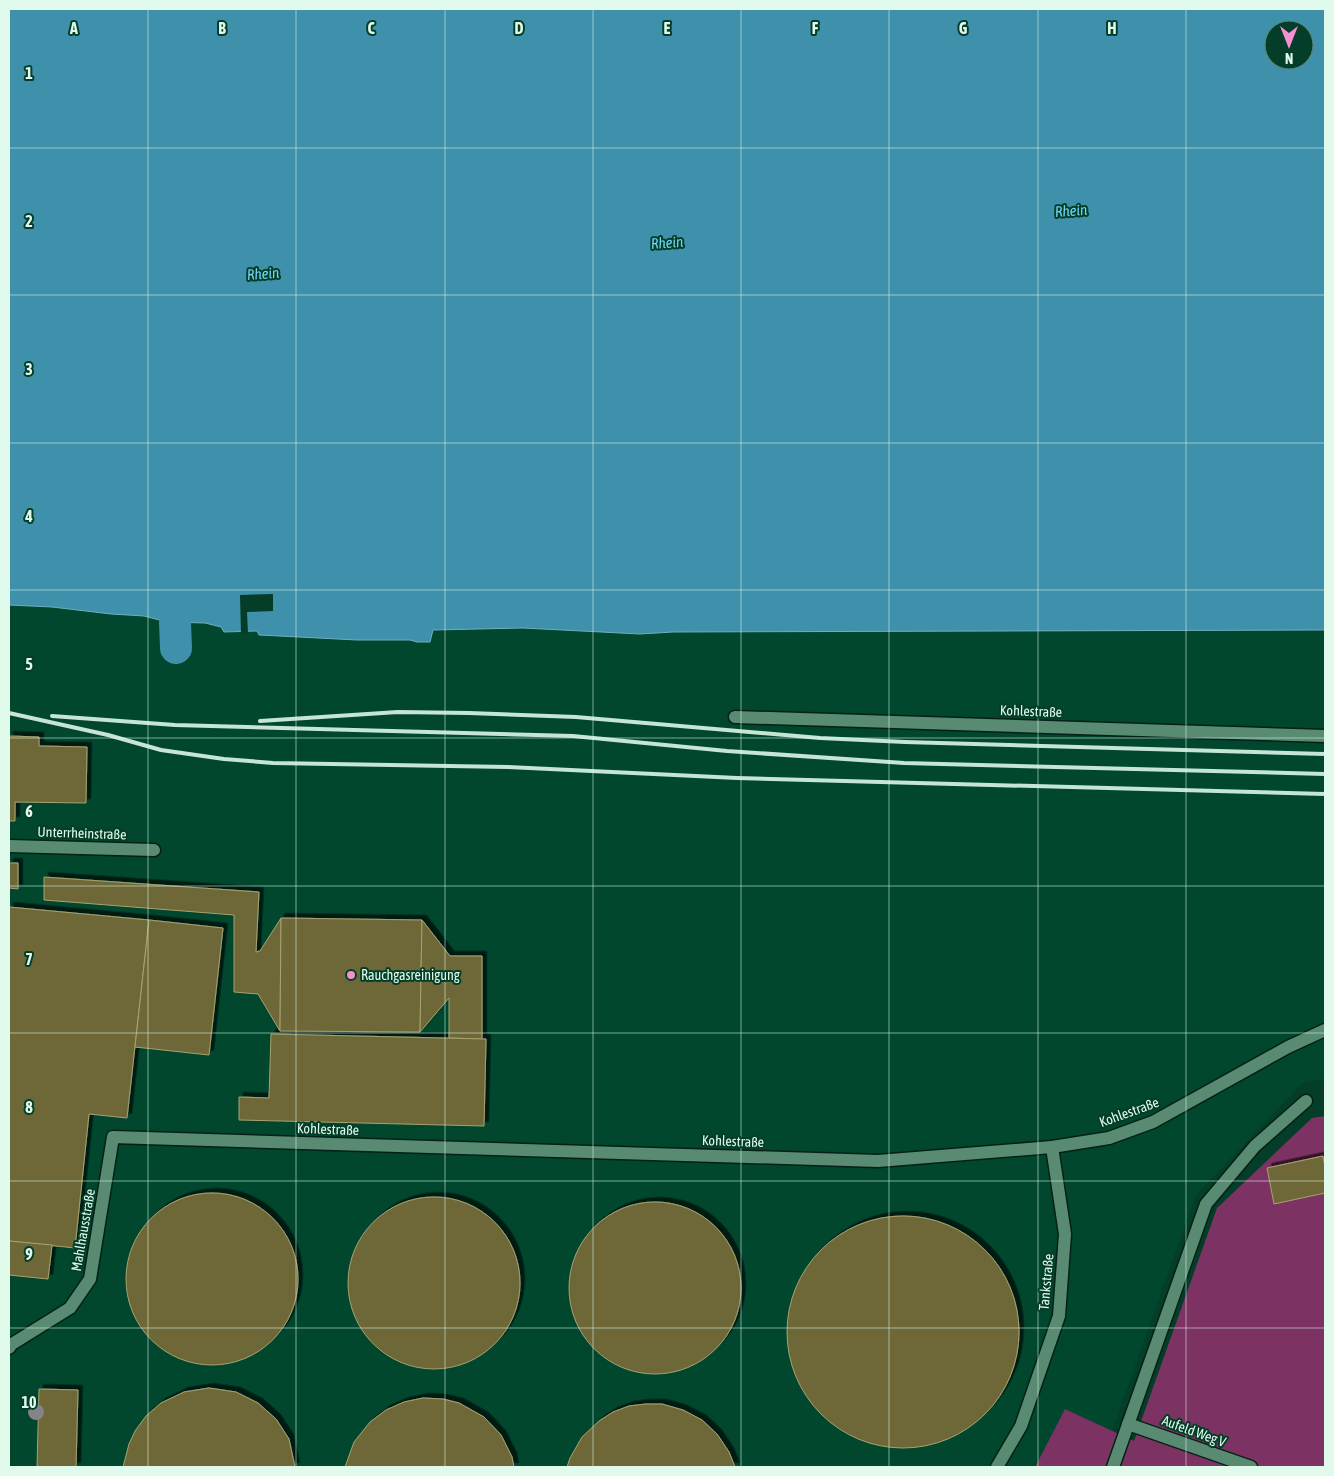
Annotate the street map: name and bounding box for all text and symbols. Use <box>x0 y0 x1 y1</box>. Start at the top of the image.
text: A <box>69 19 78 37</box>
text: B <box>218 19 226 37</box>
text: C <box>367 19 375 37</box>
text: D <box>515 19 524 37</box>
text: E <box>664 19 671 37</box>
text: F <box>812 19 819 37</box>
text: G <box>959 19 968 37</box>
text: H <box>1107 19 1117 37</box>
north arrow <box>1264 20 1314 70</box>
text: N <box>1285 50 1293 66</box>
text: 1 <box>25 64 33 82</box>
water label: Rhein <box>1054 201 1088 220</box>
text: 2 <box>25 212 33 230</box>
water label: Rhein <box>650 233 684 252</box>
water label: Rhein <box>246 264 280 283</box>
text: 3 <box>25 360 33 378</box>
text: 4 <box>24 507 33 525</box>
text: 5 <box>25 655 33 673</box>
street label: Kohlestraße <box>1000 702 1062 720</box>
text: 6 <box>25 802 33 820</box>
street label: Unterrheinstraße <box>37 823 127 843</box>
text: 7 <box>25 950 33 968</box>
place label: Rauchgasreinigung <box>361 967 460 983</box>
marker: Rauchgasreinigung <box>345 969 357 981</box>
street label: Kohlestraße <box>1097 1094 1161 1130</box>
text: 8 <box>25 1098 33 1116</box>
street label: Kohlestraße <box>297 1120 359 1138</box>
street label: Kohlestraße <box>702 1132 764 1150</box>
street label: Mahlhausstraße <box>68 1187 98 1273</box>
text: 9 <box>25 1245 33 1263</box>
street label: Tankstraße <box>1036 1253 1056 1311</box>
text: 10 <box>21 1393 37 1411</box>
street label: Aufeld Weg V <box>1160 1412 1228 1450</box>

